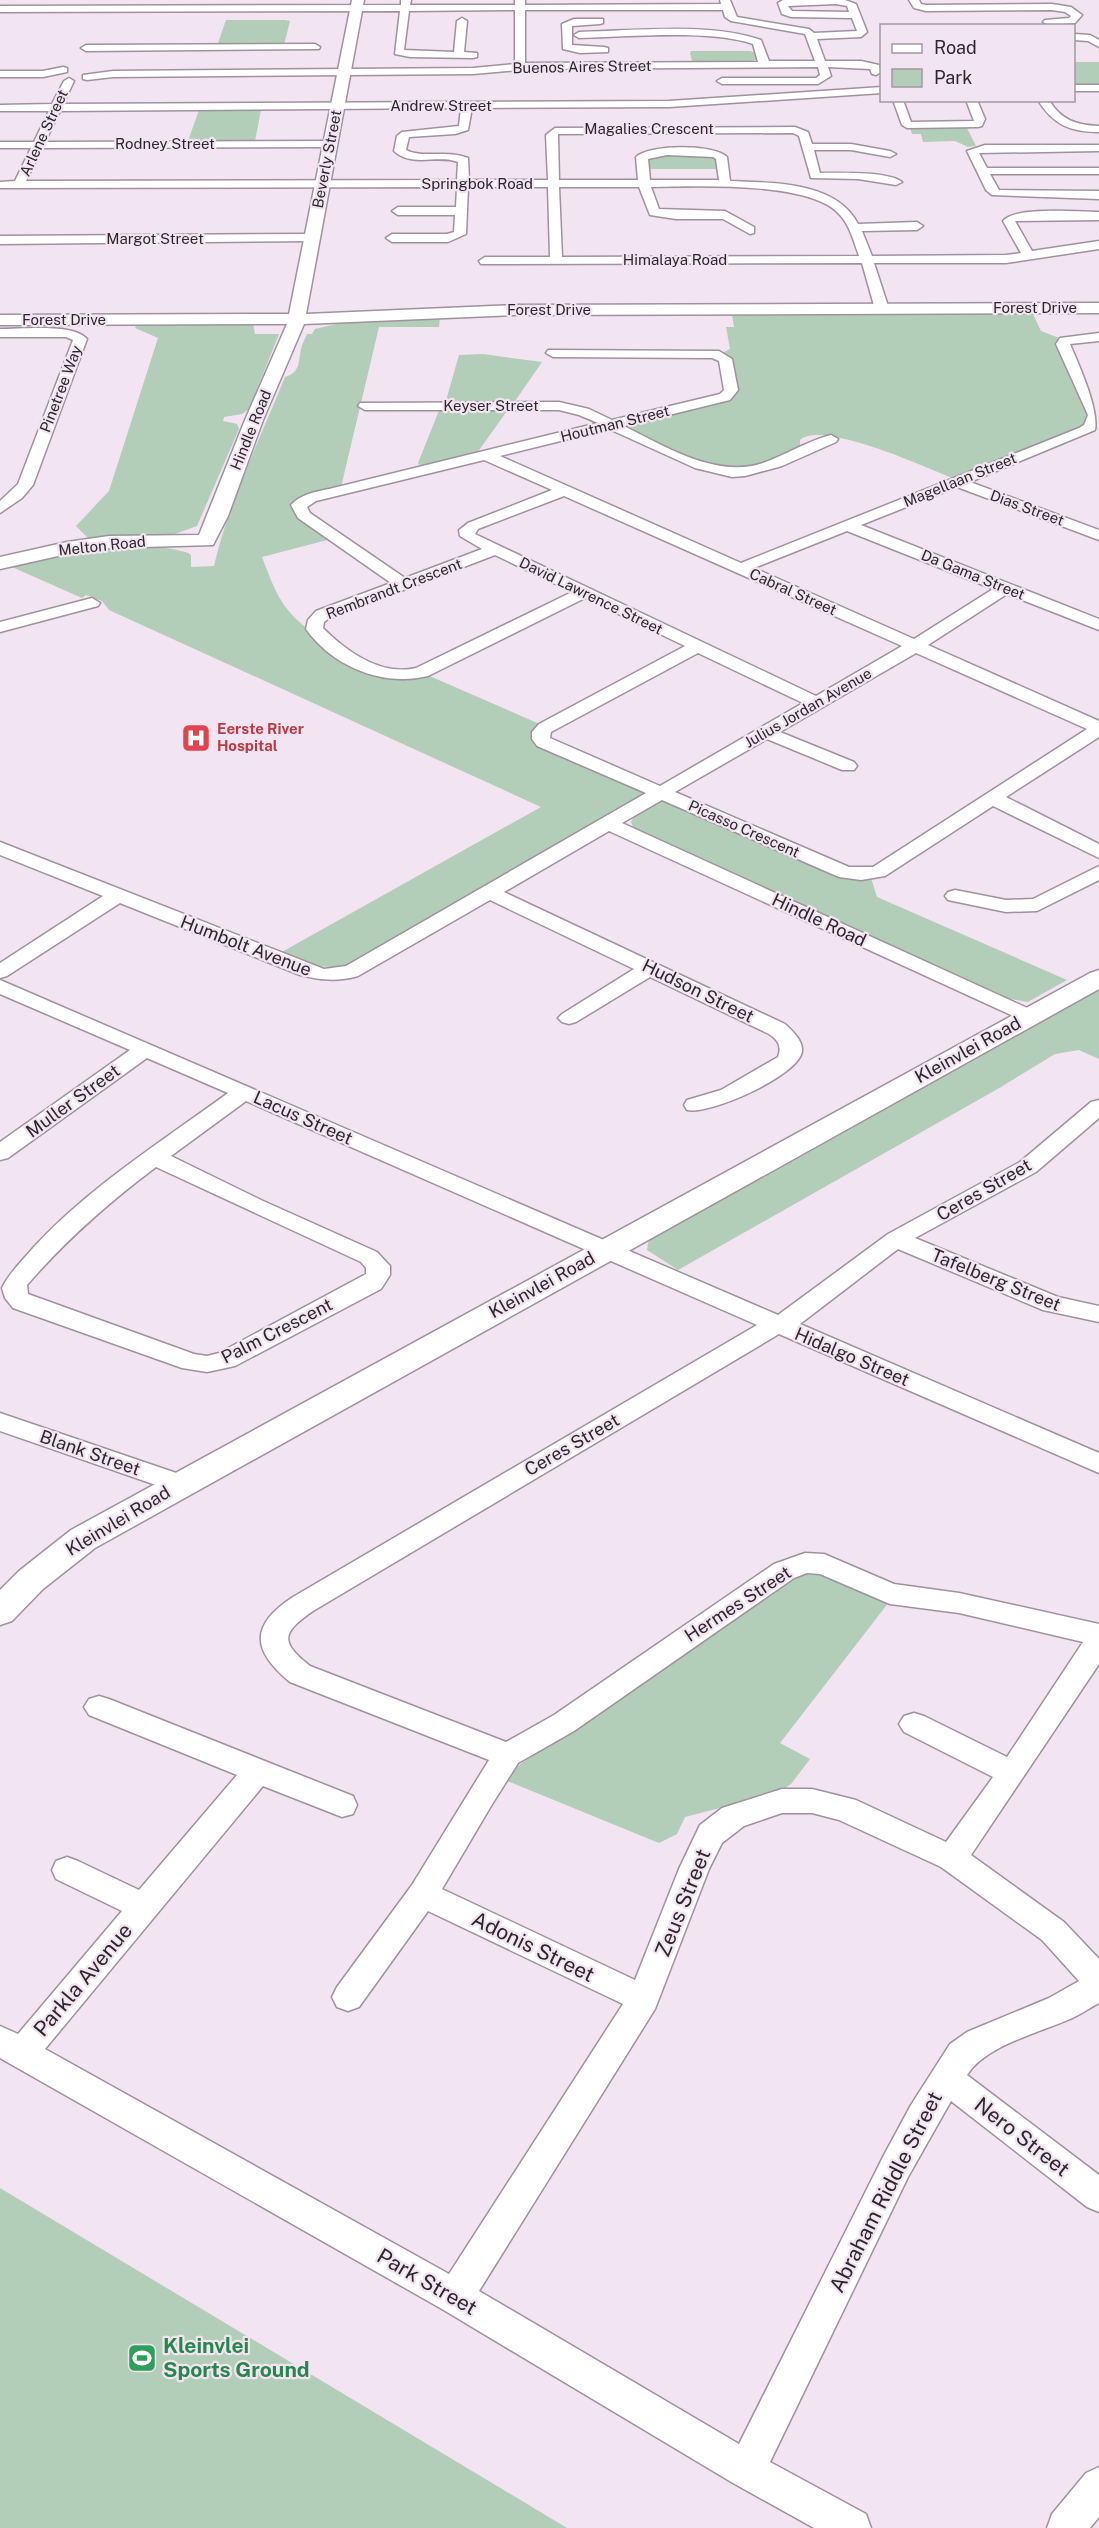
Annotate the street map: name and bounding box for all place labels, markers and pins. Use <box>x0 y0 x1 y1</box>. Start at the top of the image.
place label: Eerste River Hospital <box>217 720 304 754</box>
hospital icon: Eerste River Hospital <box>180 722 212 754</box>
place label: Kleinvlei Sports Ground <box>163 2333 310 2382</box>
sports icon: Kleinvlei Sports Ground <box>126 2342 158 2374</box>

